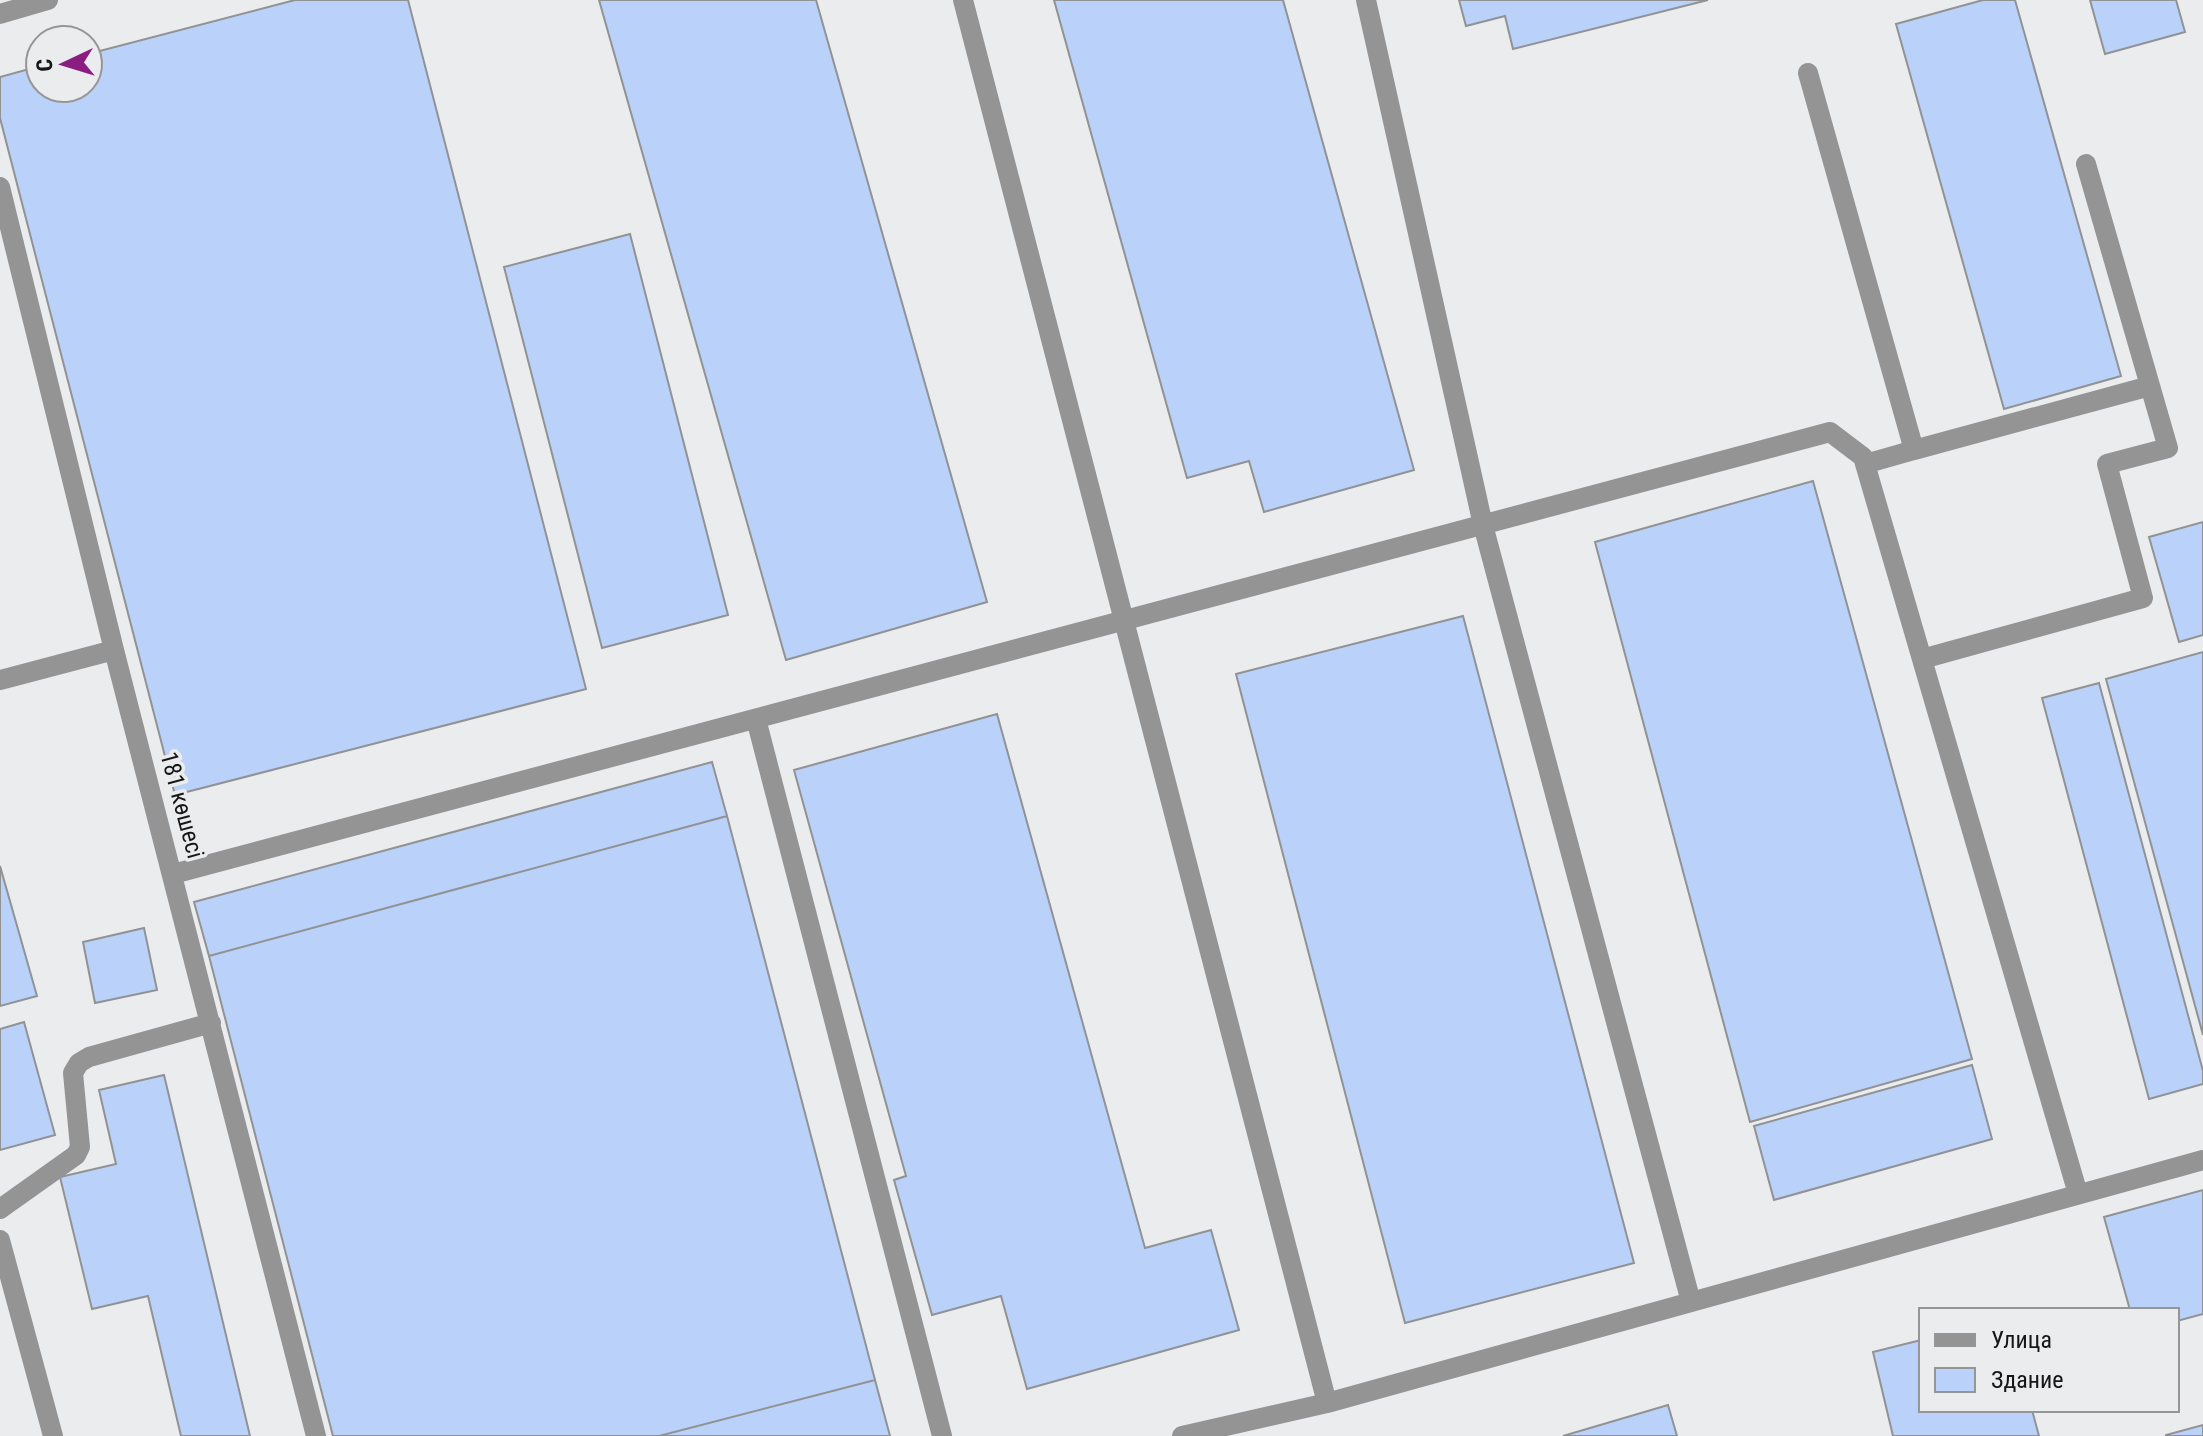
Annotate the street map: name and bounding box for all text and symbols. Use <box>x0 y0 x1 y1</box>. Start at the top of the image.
north arrow <box>24 24 104 104</box>
text: С <box>32 58 57 72</box>
street label: 181 көшесі <box>154 749 210 861</box>
legend <box>1919 1308 2179 1412</box>
text: Улица <box>1991 1326 2052 1354</box>
text: Здание <box>1991 1366 2063 1394</box>

